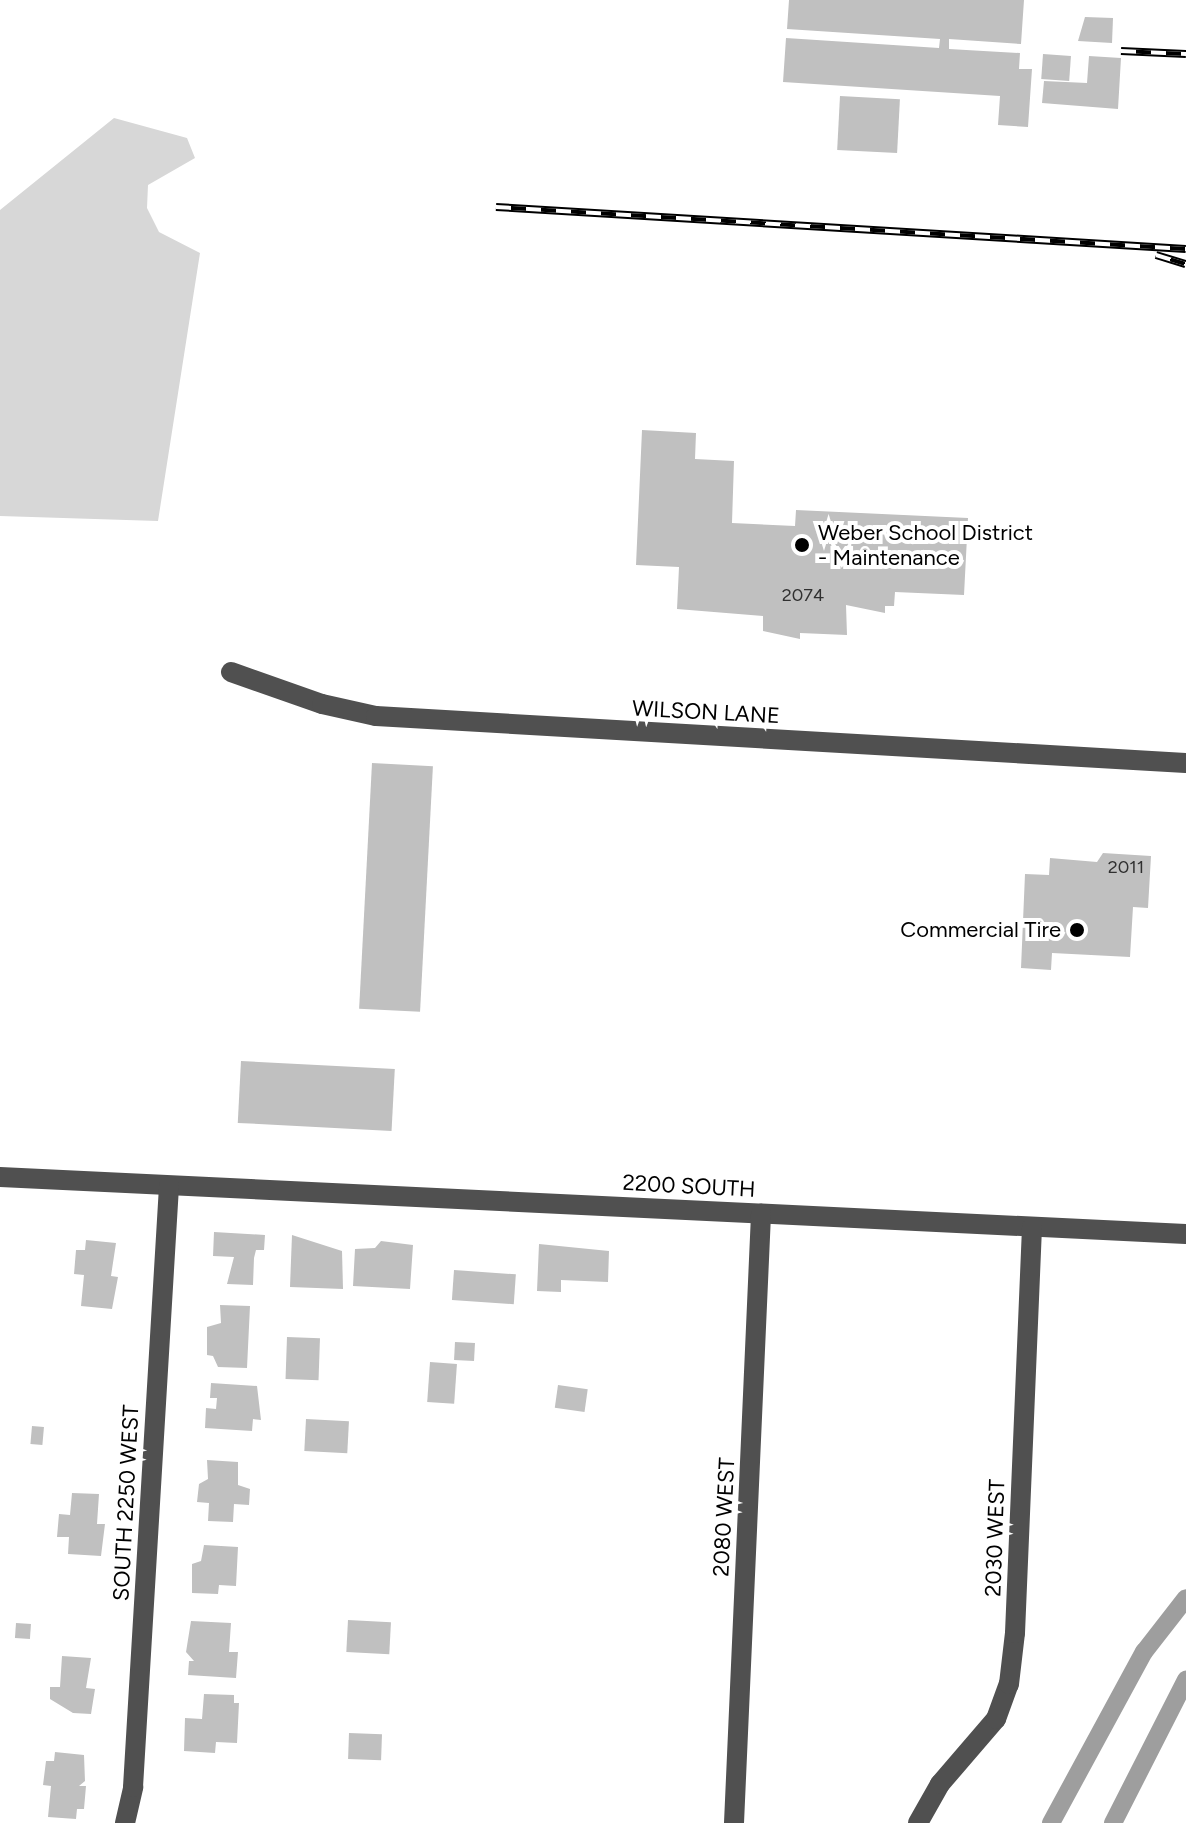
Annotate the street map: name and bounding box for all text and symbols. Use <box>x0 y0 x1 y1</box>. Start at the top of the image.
place label: Weber School District - Maintenance <box>818 519 1033 570</box>
marker: Weber School District - Maintenance <box>793 536 811 554</box>
house number: 2074 <box>782 584 824 606</box>
street label: WILSON LANE <box>631 695 781 729</box>
house number: 2011 <box>1108 856 1144 878</box>
place label: Commercial Tire <box>900 917 1061 943</box>
marker: Commercial Tire <box>1068 921 1086 939</box>
street label: 2200 SOUTH <box>622 1169 756 1203</box>
street label: SOUTH 2250 WEST <box>108 1404 144 1602</box>
street label: 2080 WEST <box>708 1457 740 1577</box>
street label: 2030 WEST <box>980 1479 1010 1597</box>

